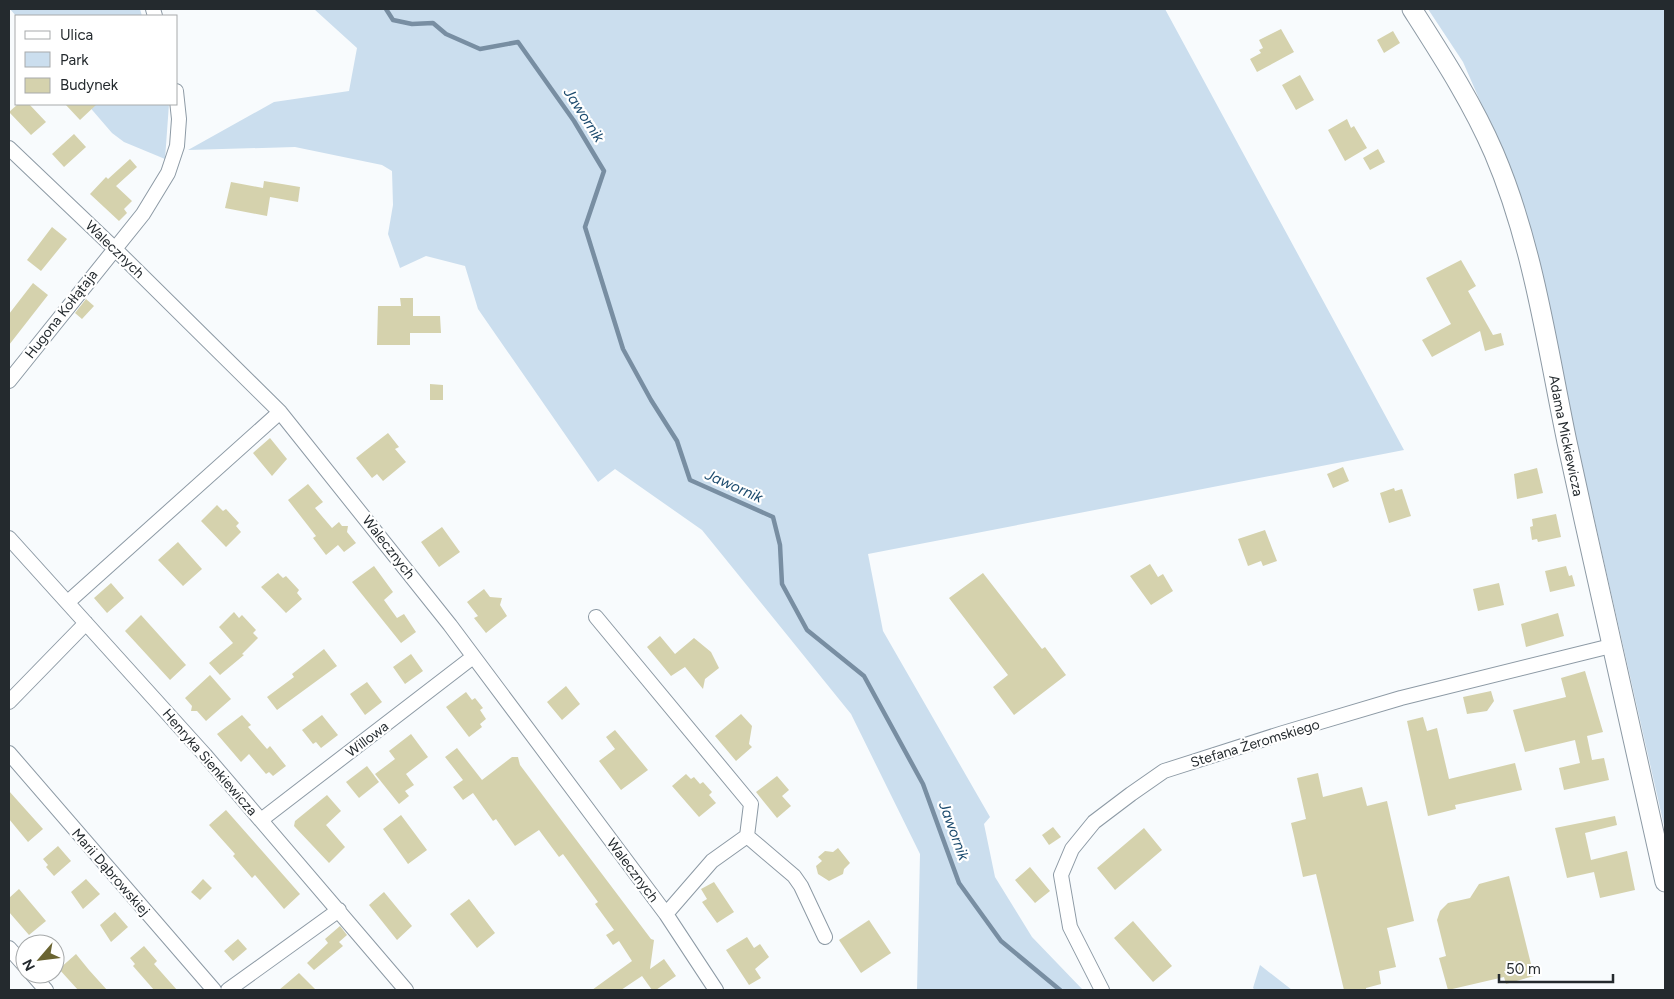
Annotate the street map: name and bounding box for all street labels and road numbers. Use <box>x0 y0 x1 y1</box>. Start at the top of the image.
street label: Walecznych <box>82 217 148 282</box>
street label: Hugona Kołłątaja <box>21 267 101 362</box>
street label: Adama Mickiewicza <box>1545 374 1587 498</box>
street label: Walecznych <box>359 512 419 582</box>
street label: Henryka Sienkiewicza <box>159 705 261 819</box>
street label: Stefana Żeromskiego <box>1189 716 1322 771</box>
street label: Willowa <box>343 718 392 761</box>
street label: Marii Dąbrowskiej <box>68 825 153 920</box>
street label: Walecznych <box>603 835 662 906</box>

